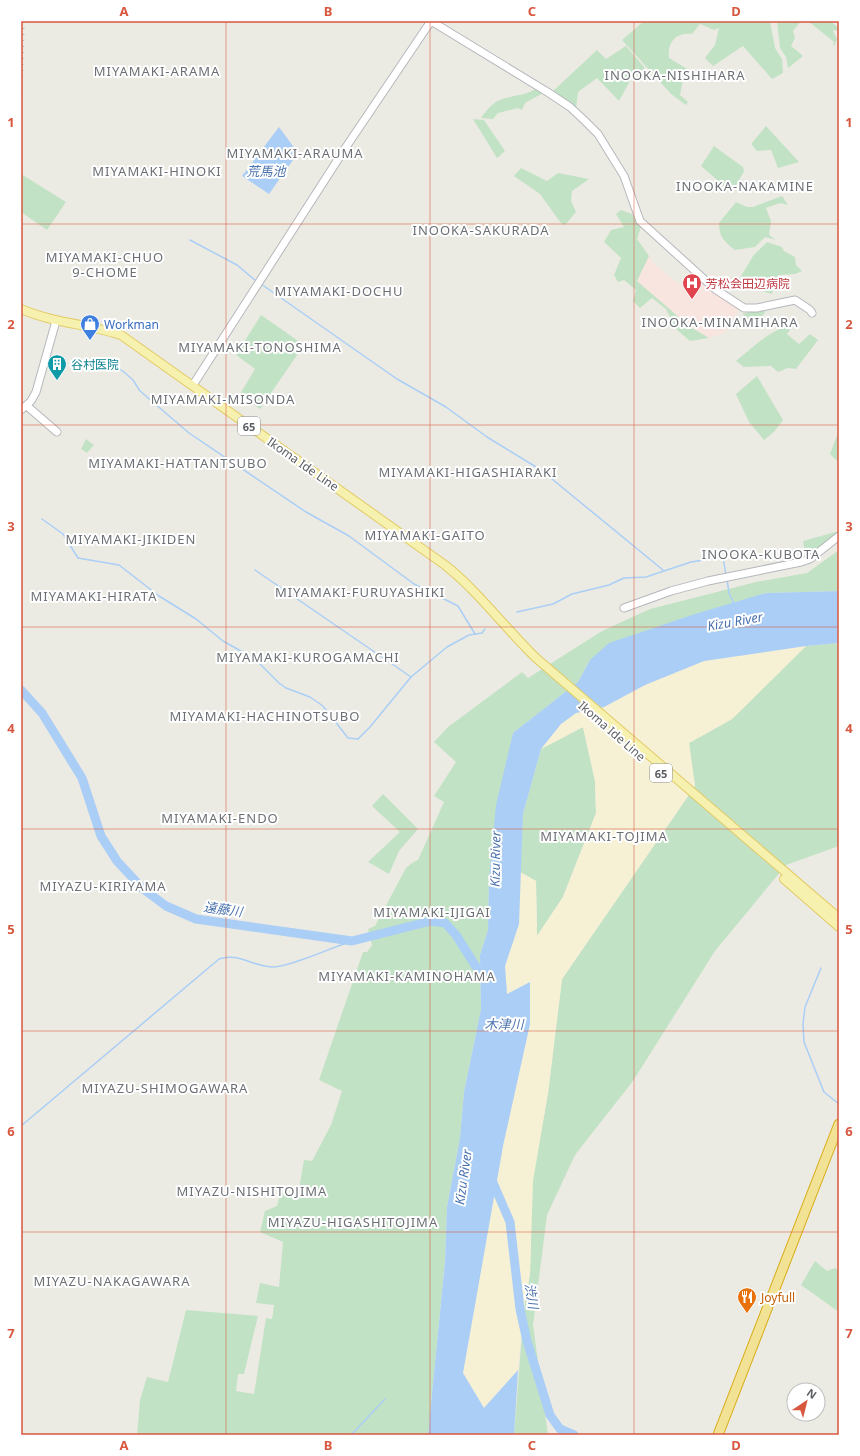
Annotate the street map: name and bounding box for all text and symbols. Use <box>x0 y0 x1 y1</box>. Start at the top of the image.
text: A <box>120 2 129 20</box>
text: B <box>324 2 332 20</box>
text: C <box>528 2 536 20</box>
text: D <box>731 2 741 20</box>
district label: MIYAMAKI-ARAMA <box>94 62 220 80</box>
district label: INOOKA-NISHIHARA <box>605 66 745 84</box>
text: 1 <box>7 113 15 131</box>
text: 1 <box>845 113 853 131</box>
district label: MIYAMAKI-ARAUMA <box>226 144 364 162</box>
district label: MIYAMAKI-HINOKI <box>92 162 222 180</box>
water label: 荒馬池 <box>246 162 287 180</box>
district label: INOOKA-NAKAMINE <box>676 177 814 195</box>
district label: INOOKA-SAKURADA <box>412 221 550 239</box>
district label: MIYAMAKI-CHUO 9-CHOME <box>46 248 164 281</box>
hospital icon: 芳松会田辺病院 <box>681 272 703 300</box>
place label: 芳松会田辺病院 <box>706 275 790 292</box>
district label: MIYAMAKI-DOCHU <box>275 282 403 300</box>
shop icon: Workman <box>79 313 101 341</box>
district label: INOOKA-MINAMIHARA <box>641 313 799 331</box>
text: 2 <box>7 315 15 333</box>
text: 2 <box>845 315 853 333</box>
place label: Workman <box>104 316 159 333</box>
district label: MIYAMAKI-TONOSHIMA <box>178 338 342 356</box>
building icon: 谷村医院 <box>46 353 68 381</box>
place label: 谷村医院 <box>71 356 119 373</box>
district label: MIYAMAKI-MISONDA <box>151 390 295 408</box>
road number: 65 <box>238 417 260 435</box>
street label: Ikoma Ide Line <box>264 433 342 495</box>
district label: MIYAMAKI-HATTANTSUBO <box>88 454 268 472</box>
district label: MIYAMAKI-HIGASHIARAKI <box>379 463 557 481</box>
text: 3 <box>7 517 15 535</box>
text: 3 <box>845 517 853 535</box>
district label: MIYAMAKI-GAITO <box>364 526 486 544</box>
district label: MIYAMAKI-JIKIDEN <box>66 530 196 548</box>
district label: INOOKA-KUBOTA <box>702 545 820 563</box>
district label: MIYAMAKI-FURUYASHIKI <box>275 583 445 601</box>
district label: MIYAMAKI-HIRATA <box>31 587 157 605</box>
water label: Kizu River <box>706 607 765 635</box>
district label: MIYAMAKI-KUROGAMACHI <box>216 648 400 666</box>
street label: Ikoma Ide Line <box>575 697 649 765</box>
district label: MIYAMAKI-HACHINOTSUBO <box>170 707 360 725</box>
text: 4 <box>7 719 15 737</box>
text: 4 <box>845 719 853 737</box>
road number: 65 <box>650 764 672 782</box>
district label: MIYAMAKI-ENDO <box>161 809 279 827</box>
district label: MIYAMAKI-TOJIMA <box>540 827 668 845</box>
water label: Kizu River <box>486 830 505 887</box>
district label: MIYAZU-KIRIYAMA <box>39 877 167 895</box>
water label: 遠藤川 <box>202 897 246 921</box>
district label: MIYAMAKI-IJIGAI <box>373 903 491 921</box>
text: 5 <box>7 920 15 938</box>
text: 5 <box>845 920 853 938</box>
district label: MIYAMAKI-KAMINOHAMA <box>318 967 496 985</box>
water label: 木津川 <box>484 1015 525 1033</box>
district label: MIYAZU-SHIMOGAWARA <box>82 1079 248 1097</box>
text: 6 <box>7 1122 15 1140</box>
text: 6 <box>845 1122 853 1140</box>
water label: Kizu River <box>450 1147 476 1206</box>
district label: MIYAZU-NISHITOJIMA <box>177 1182 327 1200</box>
district label: MIYAZU-HIGASHITOJIMA <box>268 1213 438 1231</box>
district label: MIYAZU-NAKAGAWARA <box>33 1272 191 1290</box>
water label: 渋川 <box>521 1282 543 1312</box>
restaurant icon: Joyfull <box>736 1286 758 1314</box>
place label: Joyfull <box>760 1289 795 1306</box>
text: 7 <box>7 1324 15 1342</box>
text: 7 <box>845 1324 853 1342</box>
north arrow <box>786 1382 826 1422</box>
text: N <box>804 1385 820 1402</box>
text: A <box>120 1436 129 1454</box>
text: B <box>324 1436 332 1454</box>
text: C <box>528 1436 536 1454</box>
text: D <box>731 1436 741 1454</box>

